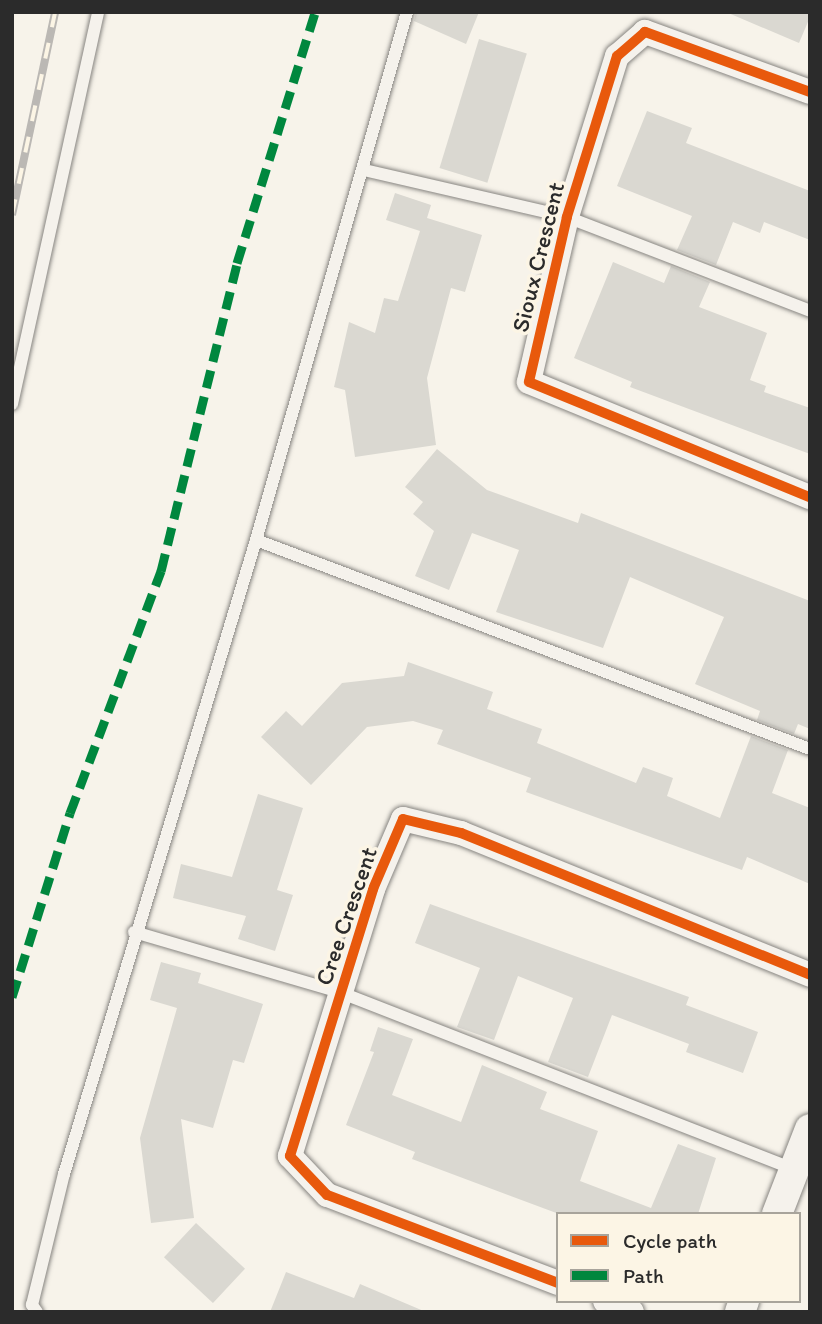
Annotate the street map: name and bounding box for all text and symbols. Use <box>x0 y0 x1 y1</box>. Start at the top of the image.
street label: Sioux Crescent <box>505 179 571 335</box>
street label: Cree Crescent <box>309 843 383 989</box>
legend <box>556 1212 801 1303</box>
text: Cycle path <box>623 1228 717 1253</box>
text: Path <box>623 1263 664 1288</box>

